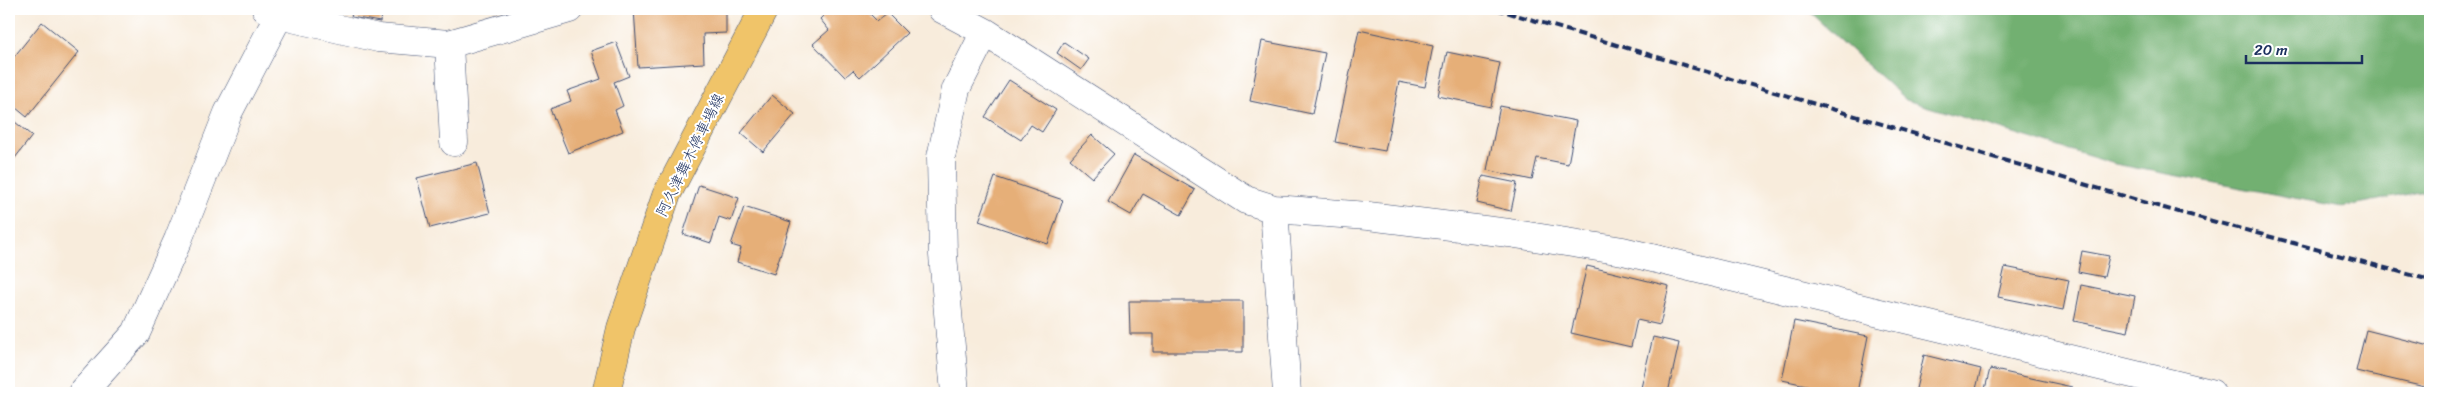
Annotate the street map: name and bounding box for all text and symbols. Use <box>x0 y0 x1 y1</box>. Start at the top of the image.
scale bar <box>2246 32 2363 64</box>
text: 20 m <box>2254 37 2288 63</box>
street label: 阿久津舞木停車場線 <box>649 89 731 221</box>

